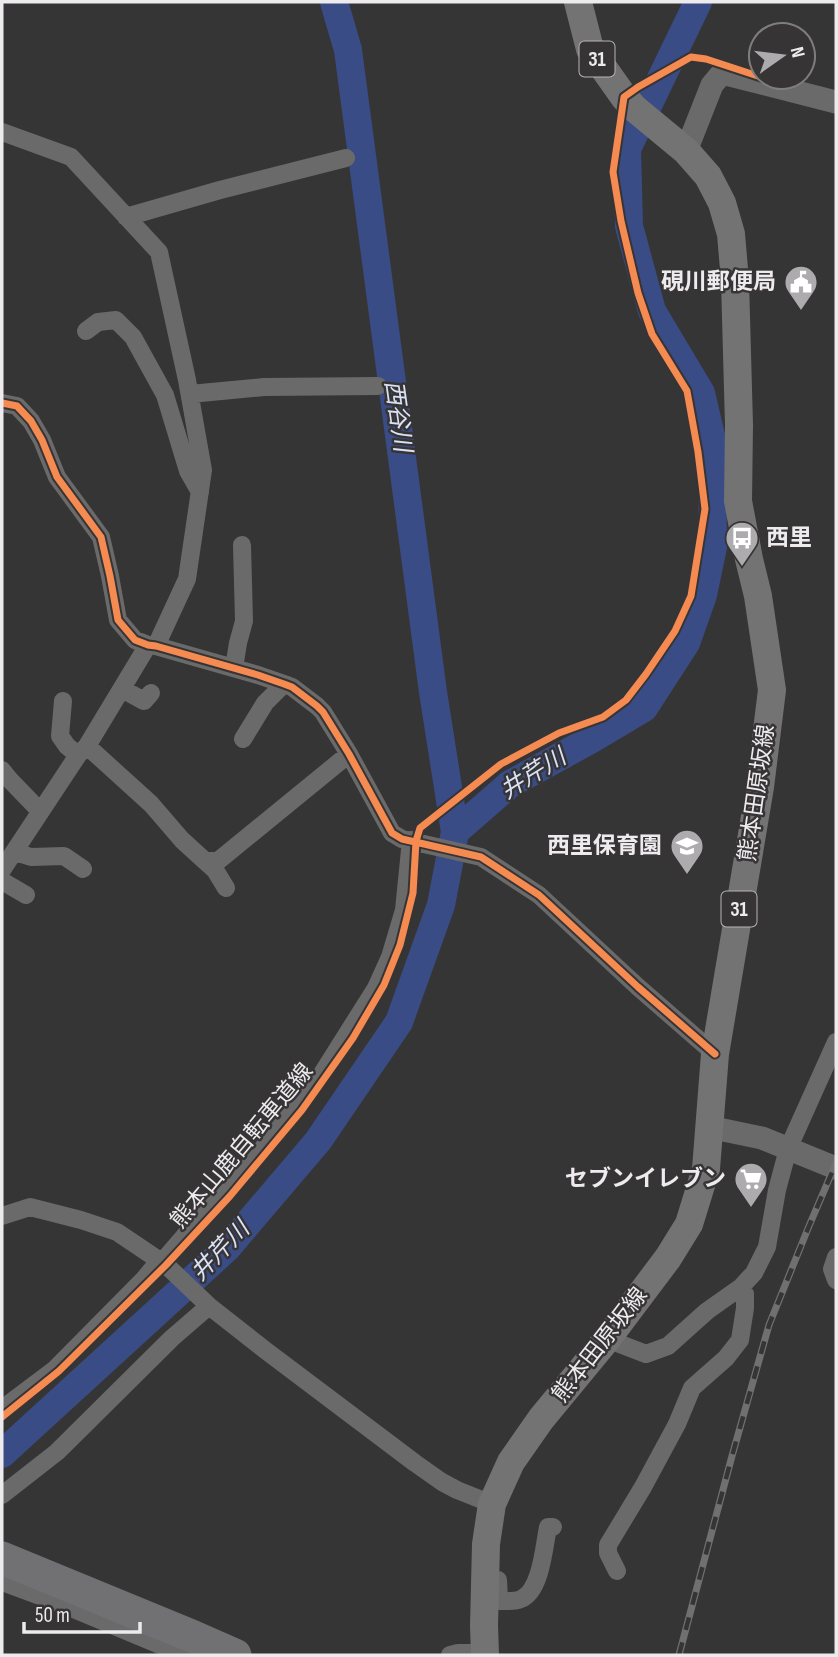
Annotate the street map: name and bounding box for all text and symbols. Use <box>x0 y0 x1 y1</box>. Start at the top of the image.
north arrow <box>747 21 817 91</box>
road number: 31 <box>580 42 614 76</box>
text: N <box>785 45 809 60</box>
public building icon: 硯川郵便局 <box>782 263 820 312</box>
place label: 硯川郵便局 <box>661 268 776 296</box>
water label: 西谷川 <box>379 378 418 457</box>
bus stop icon: 西里 <box>723 519 761 568</box>
place label: 西里 <box>766 524 812 552</box>
street label: 熊本田原坂線 <box>734 723 780 863</box>
water label: 井芹川 <box>495 741 574 805</box>
school or university icon: 西里保育園 <box>668 827 706 876</box>
place label: 西里保育園 <box>547 832 662 860</box>
road number: 31 <box>722 892 756 926</box>
street label: 熊本山鹿自転車道線 <box>165 1058 319 1234</box>
supermarket icon: セブンイレブン <box>732 1160 770 1209</box>
place label: セブンイレブン <box>565 1165 726 1193</box>
water label: 井芹川 <box>185 1213 258 1287</box>
street label: 熊本田原坂線 <box>546 1282 654 1408</box>
scale bar <box>24 1590 140 1634</box>
text: 50 m <box>35 1603 70 1628</box>

